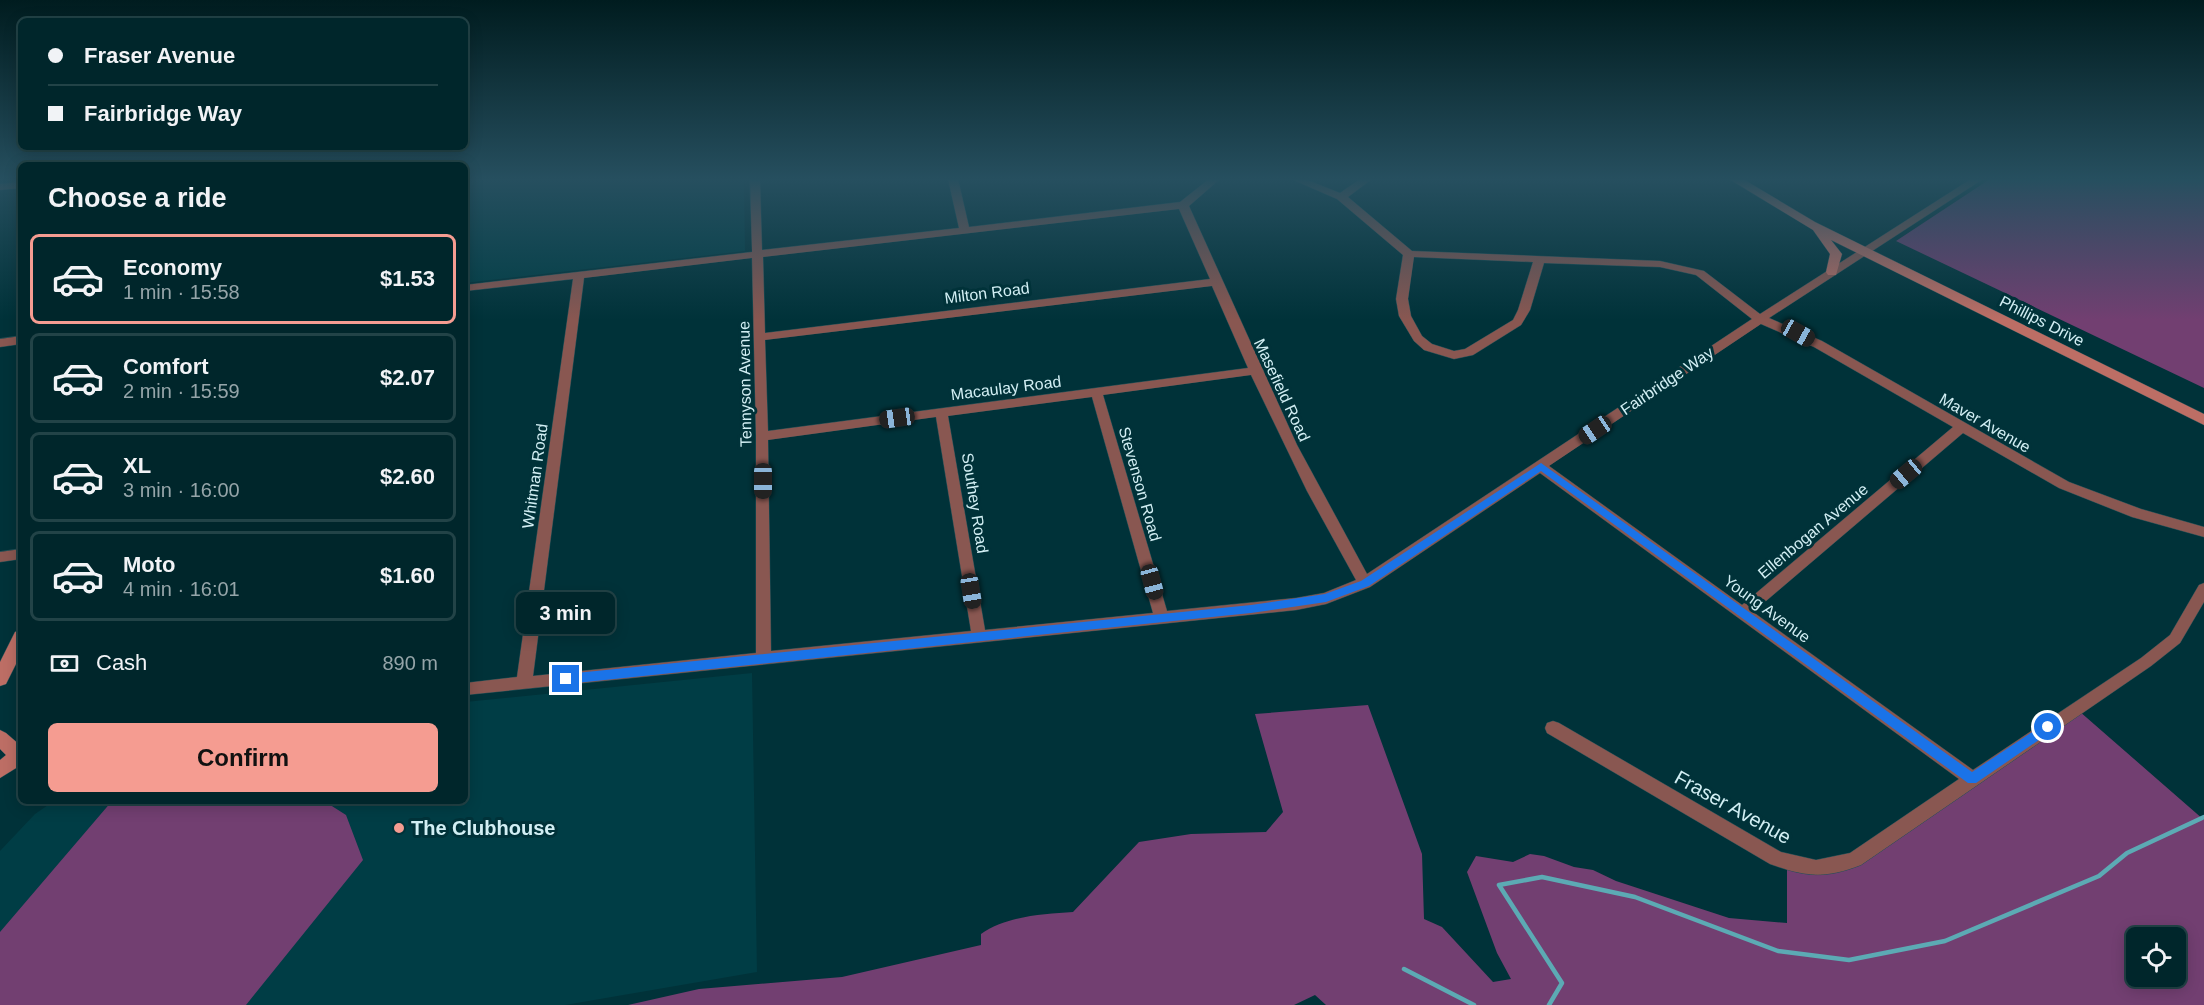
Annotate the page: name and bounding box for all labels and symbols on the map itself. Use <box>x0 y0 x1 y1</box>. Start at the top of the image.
street label: Milton Road <box>944 279 1030 307</box>
street label: Phillips Drive <box>1997 292 2087 350</box>
car <box>1778 316 1818 350</box>
street label: Tennyson Avenue <box>735 321 755 447</box>
street label: Masefield Road <box>1251 336 1313 444</box>
street label: Fairbridge Way <box>1618 344 1716 418</box>
street label: Macaulay Road <box>950 373 1062 403</box>
street label: Maver Avenue <box>1937 390 2033 456</box>
car <box>878 407 916 429</box>
car <box>1575 412 1615 448</box>
street label: Whitman Road <box>519 422 551 530</box>
street label: Stevenson Road <box>1116 425 1164 543</box>
street label: Southey Road <box>959 452 991 554</box>
car <box>1886 456 1926 492</box>
car <box>754 463 772 499</box>
street label: Ellenbogan Avenue <box>1755 480 1871 582</box>
car <box>1139 562 1165 602</box>
car <box>959 572 983 610</box>
street label: Young Avenue <box>1721 572 1813 646</box>
callout: 3 min <box>516 592 616 634</box>
route end <box>552 665 579 692</box>
route start <box>2034 713 2061 740</box>
street label: Fraser Avenue <box>1671 766 1795 848</box>
place label: The Clubhouse <box>411 817 555 839</box>
marker: The Clubhouse <box>392 821 406 835</box>

